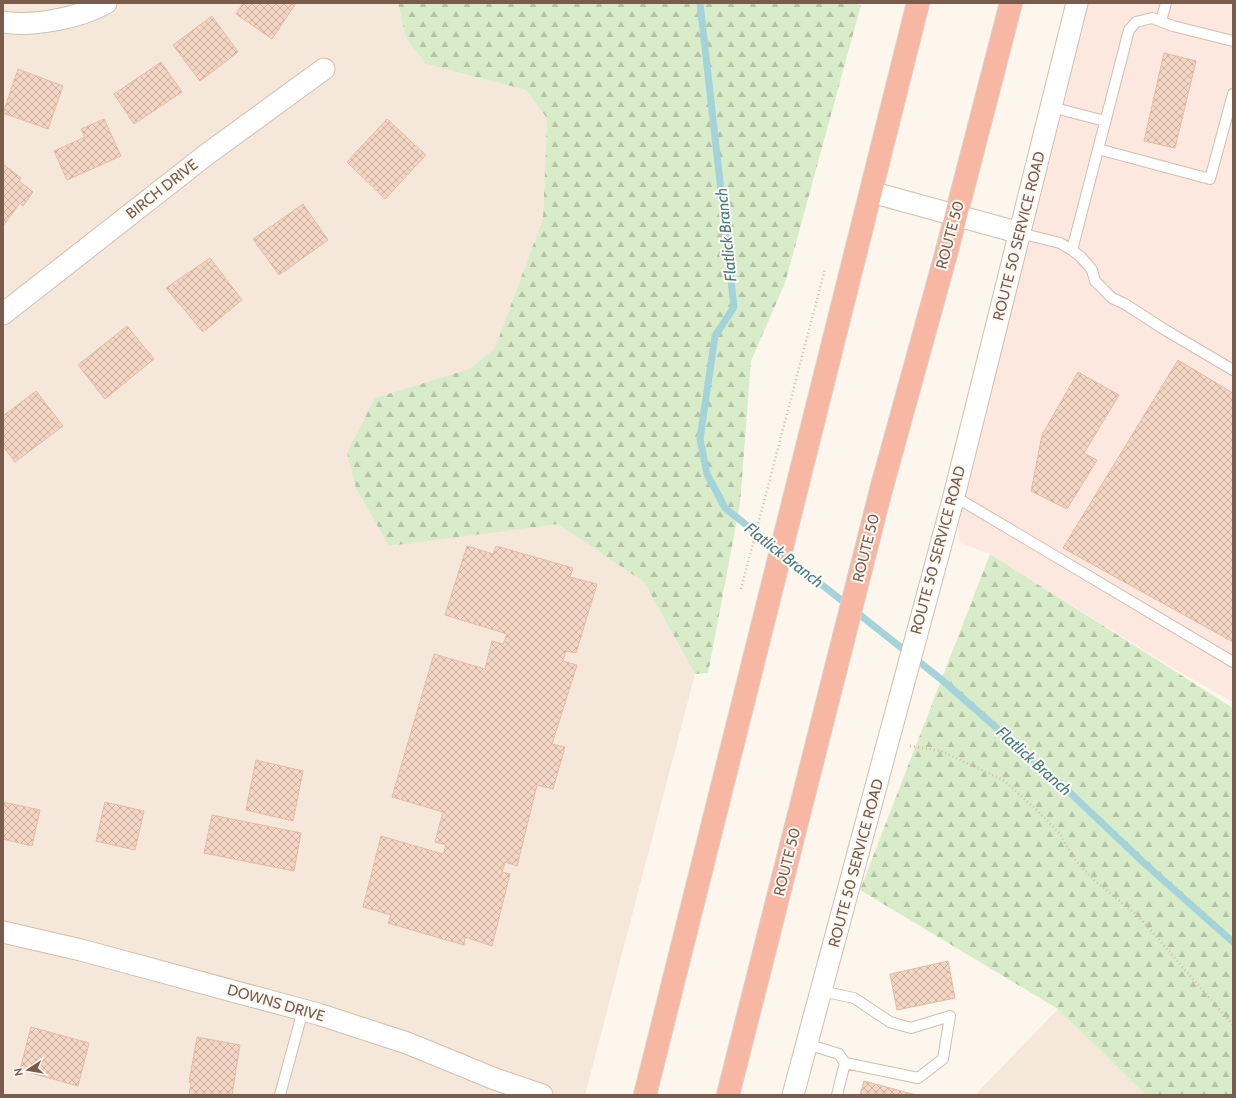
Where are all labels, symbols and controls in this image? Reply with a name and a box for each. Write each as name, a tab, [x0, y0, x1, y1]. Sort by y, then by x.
street label: ROUTE 50 SERVICE ROAD	[989, 150, 1049, 322]
street label: BIRCH DRIVE	[122, 155, 202, 223]
water label: Flatlick Branch	[712, 187, 740, 283]
street label: ROUTE 50	[932, 199, 968, 271]
street label: ROUTE 50 SERVICE ROAD	[907, 464, 969, 636]
street label: ROUTE 50	[849, 512, 883, 584]
water label: Flatlick Branch	[741, 518, 827, 592]
water label: Flatlick Branch	[993, 722, 1075, 800]
street label: ROUTE 50 SERVICE ROAD	[825, 777, 887, 949]
street label: ROUTE 50	[770, 826, 804, 898]
street label: DOWNS DRIVE	[225, 981, 327, 1025]
north arrow	[8, 1050, 48, 1090]
text: N	[11, 1067, 26, 1077]

